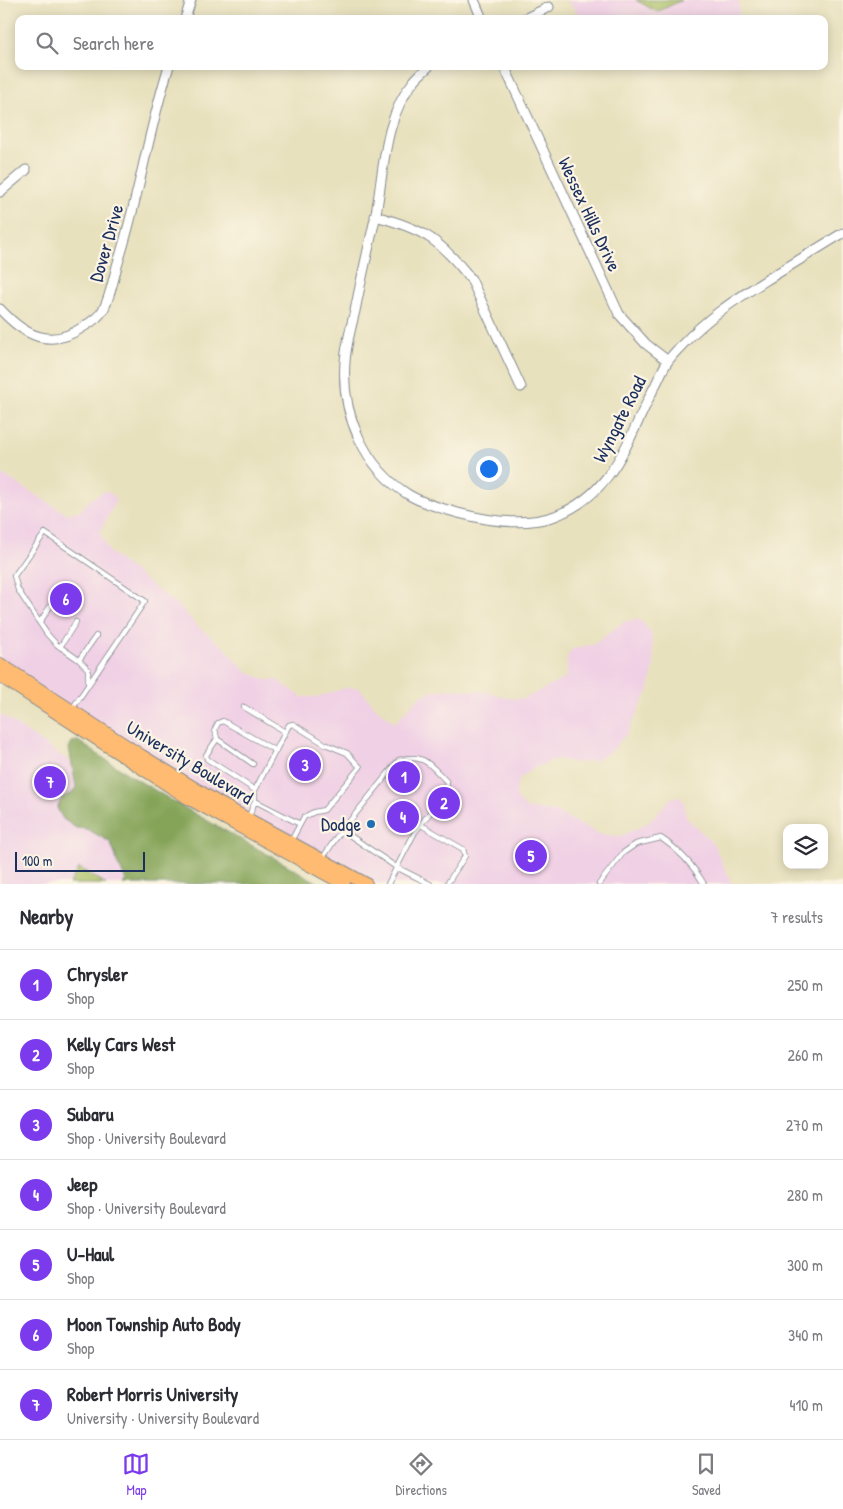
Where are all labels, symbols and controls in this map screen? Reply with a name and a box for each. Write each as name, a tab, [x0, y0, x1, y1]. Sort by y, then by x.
search box	[15, 15, 828, 70]
icon: search	[33, 29, 61, 57]
text: Search here	[73, 30, 154, 56]
street label: Wessex Hills Drive	[552, 153, 628, 276]
street label: Dover Drive	[83, 201, 130, 285]
street label: Wyngate Road	[586, 371, 652, 467]
your location	[476, 456, 502, 482]
pin: 6	[50, 580, 82, 618]
street label: University Boulevard	[122, 714, 259, 810]
pin: 3	[289, 746, 321, 784]
pin: 1	[388, 758, 420, 796]
pin: 7	[34, 763, 66, 801]
pin: 2	[428, 784, 460, 822]
pin: 4	[387, 798, 419, 836]
place label: Dodge	[321, 811, 361, 837]
marker: Dodge	[365, 818, 377, 830]
map controls	[783, 824, 828, 869]
button: layers	[783, 824, 828, 869]
pin: 5	[515, 837, 547, 875]
scale bar	[15, 849, 145, 872]
text: 100 m	[22, 851, 52, 870]
text: Nearby	[20, 902, 73, 931]
text: 7 results	[770, 906, 823, 928]
text: Chrysler	[67, 961, 128, 987]
text: 1	[33, 974, 39, 996]
text: 250 m	[787, 974, 823, 996]
text: Shop	[67, 987, 94, 1009]
text: Kelly Cars West	[67, 1031, 175, 1057]
text: 2	[32, 1044, 40, 1066]
text: 260 m	[787, 1044, 823, 1066]
text: Shop	[67, 1057, 94, 1079]
text: Subaru	[67, 1101, 114, 1127]
text: 3	[32, 1114, 40, 1136]
text: 270 m	[786, 1114, 823, 1136]
text: Shop · University Boulevard	[67, 1127, 226, 1149]
text: Jeep	[67, 1171, 97, 1197]
text: 4	[33, 1184, 39, 1206]
text: 280 m	[787, 1184, 823, 1206]
text: Shop · University Boulevard	[67, 1197, 226, 1219]
text: U-Haul	[67, 1241, 114, 1267]
text: 5	[33, 1254, 39, 1276]
text: 300 m	[787, 1254, 823, 1276]
text: Shop	[67, 1267, 94, 1289]
text: Moon Township Auto Body	[67, 1311, 241, 1337]
text: 6	[33, 1324, 39, 1346]
text: 340 m	[788, 1324, 823, 1346]
text: Shop	[67, 1337, 94, 1359]
text: Robert Morris University	[67, 1381, 238, 1407]
text: 7	[32, 1394, 40, 1416]
text: 410 m	[789, 1394, 823, 1416]
text: University · University Boulevard	[67, 1407, 259, 1429]
tab: Map	[122, 1450, 150, 1499]
tab: Directions	[395, 1450, 447, 1499]
tab: Saved	[692, 1450, 721, 1499]

